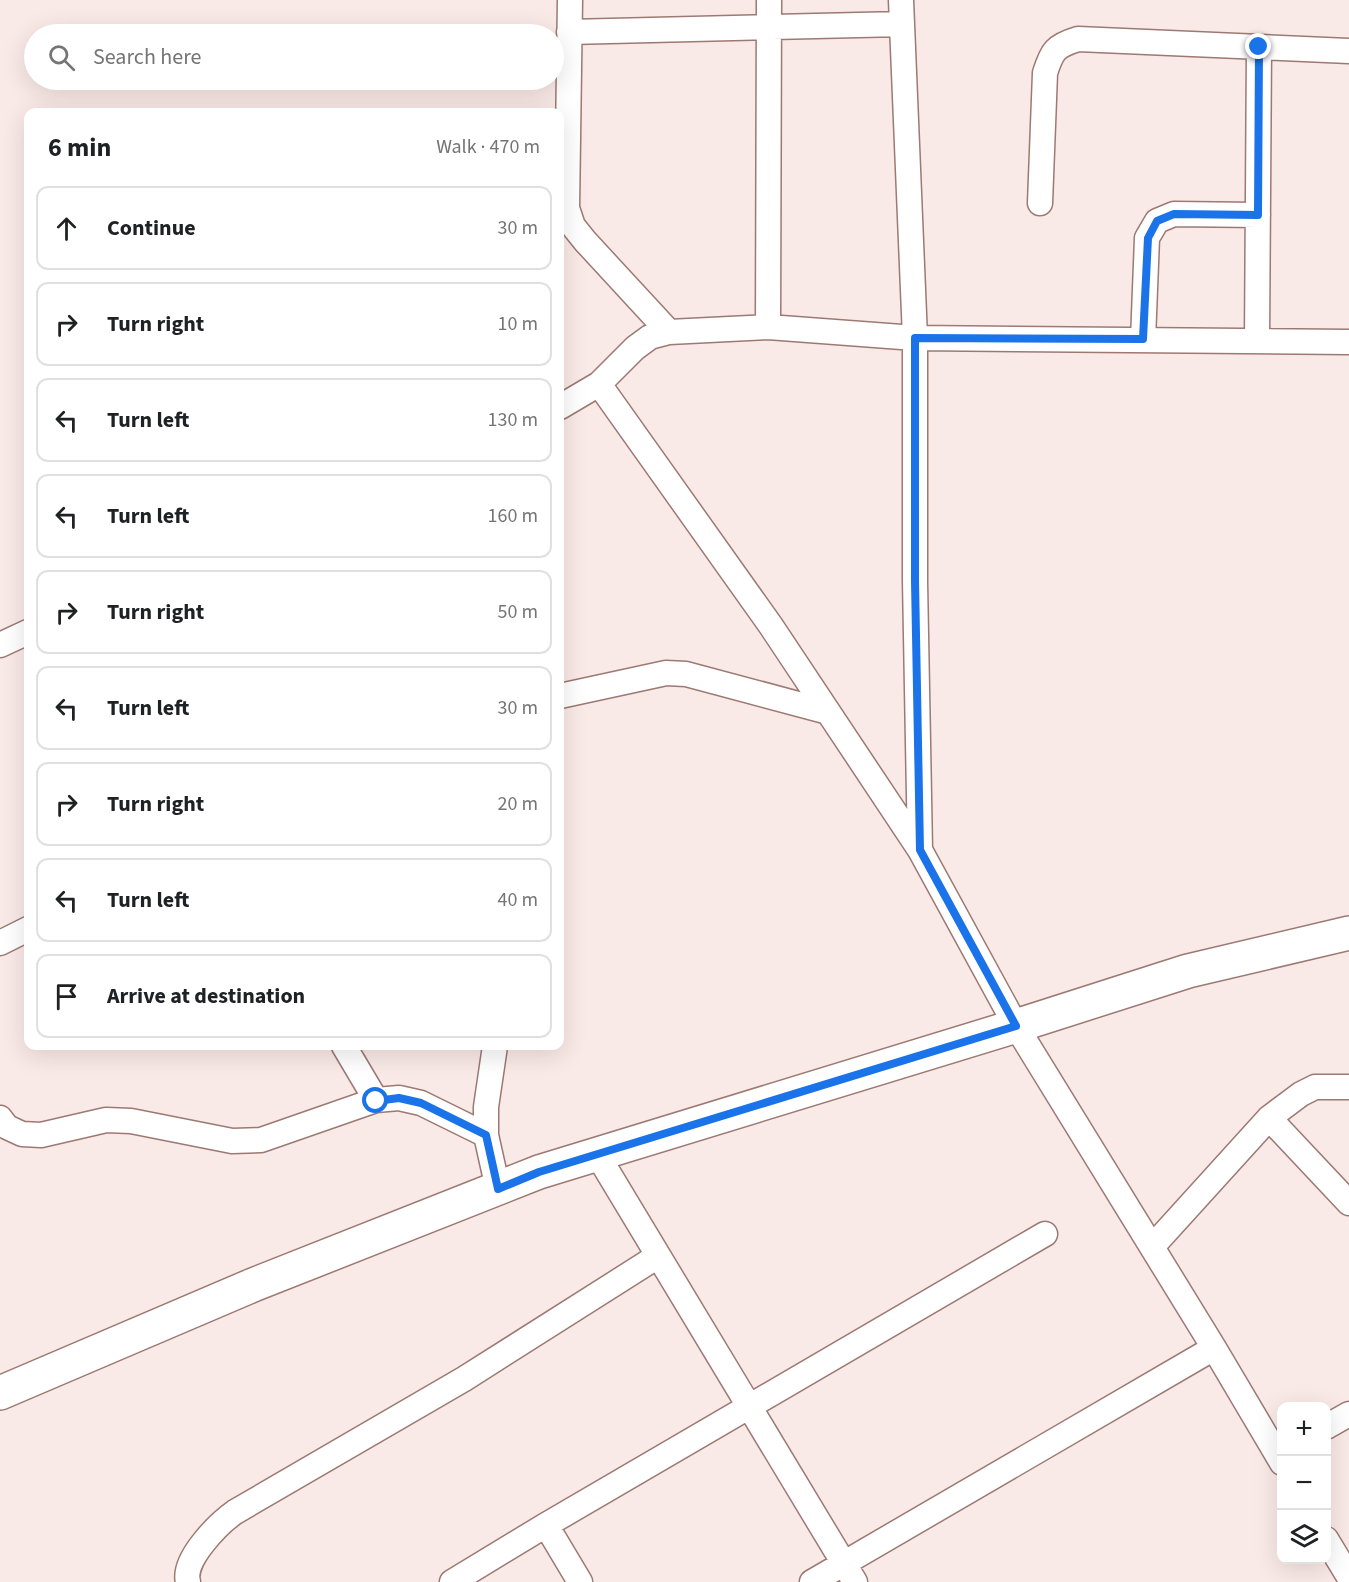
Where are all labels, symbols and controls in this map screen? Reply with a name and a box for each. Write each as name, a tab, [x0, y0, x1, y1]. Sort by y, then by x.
search box	[24, 24, 564, 90]
route end	[1245, 33, 1271, 59]
icon: search	[45, 41, 78, 74]
text: Search here	[93, 41, 201, 73]
text: 6 min	[48, 129, 111, 166]
text: Walk · 470 m	[436, 133, 540, 161]
icon: ahead	[50, 212, 83, 245]
text: Continue	[107, 212, 196, 244]
text: 30 m	[498, 214, 538, 242]
icon: right	[50, 308, 83, 341]
text: Turn right	[107, 308, 204, 340]
text: 10 m	[498, 310, 538, 338]
icon: left	[50, 404, 83, 437]
text: Turn left	[107, 404, 189, 436]
text: 130 m	[488, 406, 538, 434]
icon: left	[50, 500, 83, 533]
text: Turn left	[107, 500, 189, 532]
text: 160 m	[488, 502, 538, 530]
icon: right	[50, 596, 83, 629]
text: Turn right	[107, 596, 204, 628]
text: 50 m	[498, 598, 538, 626]
icon: left	[50, 692, 83, 725]
text: Turn left	[107, 692, 189, 724]
text: 30 m	[498, 694, 538, 722]
icon: right	[50, 788, 83, 821]
text: Turn right	[107, 788, 204, 820]
text: 20 m	[498, 790, 538, 818]
icon: left	[50, 884, 83, 917]
text: Turn left	[107, 884, 189, 916]
text: 40 m	[498, 886, 538, 914]
icon: arrive	[50, 980, 83, 1013]
text: Arrive at destination	[107, 980, 305, 1012]
route start	[362, 1087, 388, 1113]
map controls	[1277, 1402, 1331, 1564]
button: +	[1277, 1402, 1331, 1456]
button: −	[1277, 1456, 1331, 1510]
button: layers	[1277, 1510, 1331, 1564]

